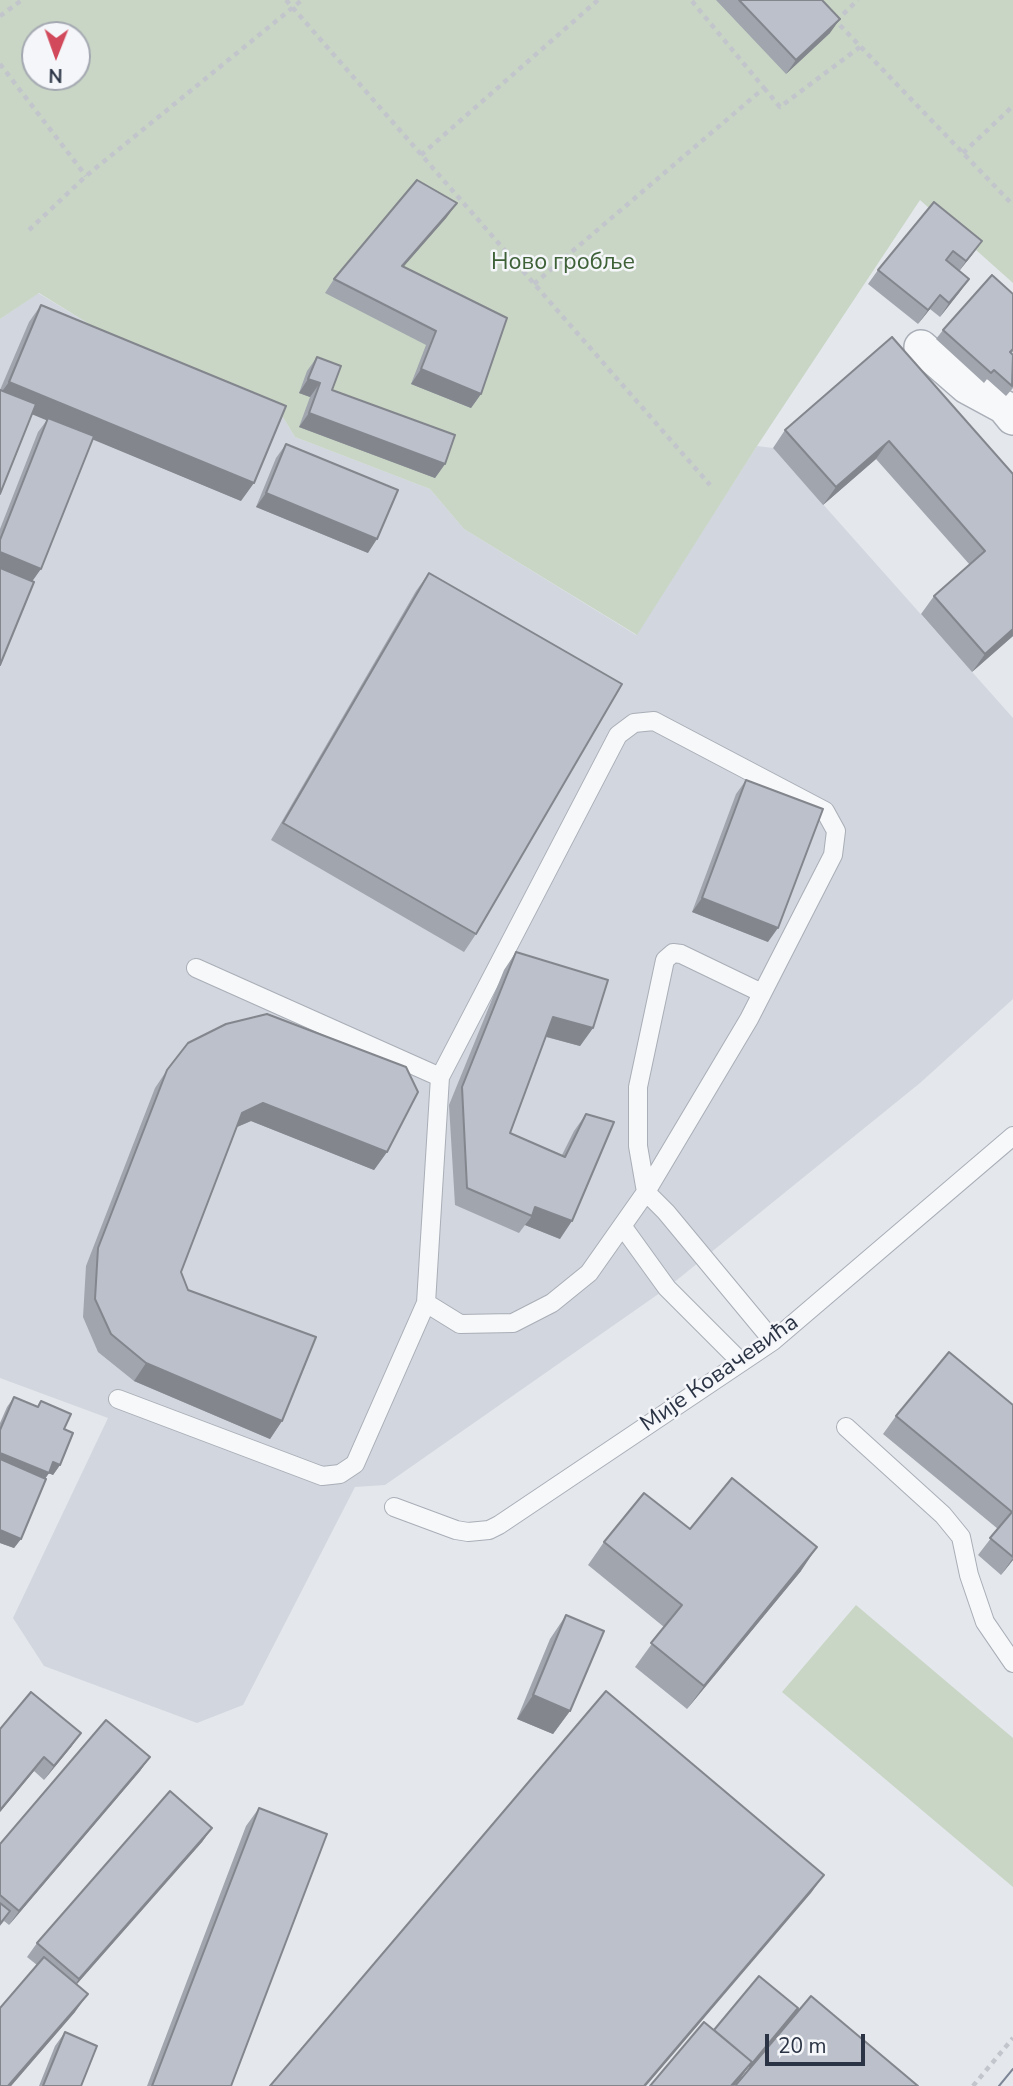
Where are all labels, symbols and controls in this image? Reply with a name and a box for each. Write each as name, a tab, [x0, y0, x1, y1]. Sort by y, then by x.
north arrow	[21, 21, 91, 91]
text: N	[48, 62, 63, 88]
park label: Ново гробље	[491, 249, 635, 277]
street label: Мије Ковачевића	[636, 1309, 804, 1439]
scale bar	[768, 2020, 868, 2064]
text: 20 m	[778, 2032, 827, 2060]

